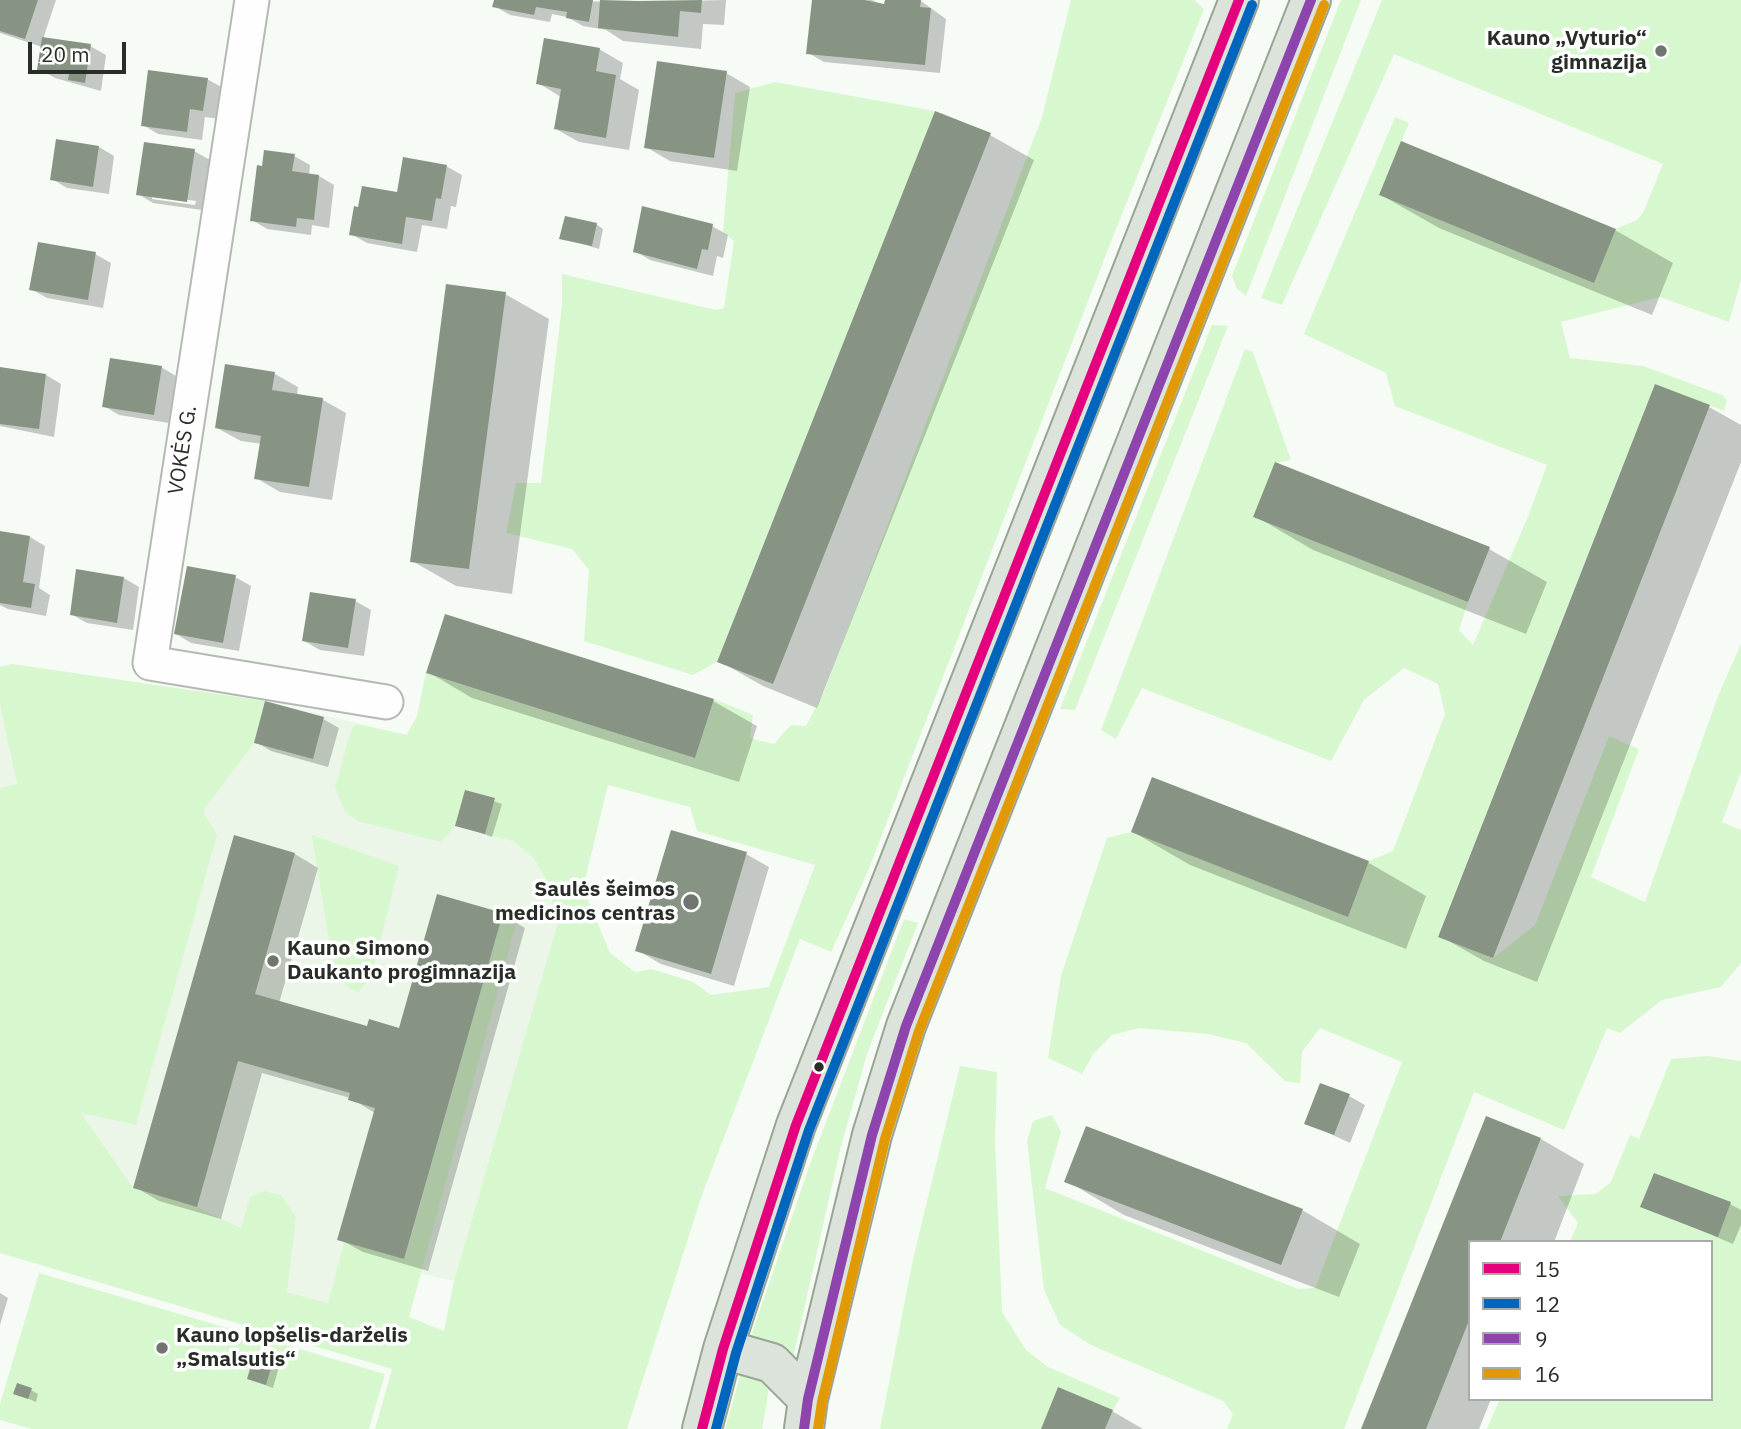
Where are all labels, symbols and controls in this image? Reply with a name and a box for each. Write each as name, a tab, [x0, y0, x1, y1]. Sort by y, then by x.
place label: Kauno „Vyturio“ gimnazija	[1487, 26, 1647, 76]
scale bar	[32, 28, 130, 72]
text: 20 m	[41, 40, 90, 68]
marker: Kauno „Vyturio“ gimnazija	[1653, 43, 1669, 59]
street label: VOKĖS G.	[163, 403, 203, 497]
place label: Saulės šeimos medicinos centras	[495, 877, 675, 927]
marker: Saulės šeimos medicinos centras	[681, 892, 701, 912]
place label: Kauno Simono Daukanto progimnazija	[287, 936, 516, 986]
marker: Kauno Simono Daukanto progimnazija	[265, 953, 281, 969]
unlabelled marker	[812, 1060, 826, 1074]
legend	[1468, 1240, 1713, 1401]
text: 15	[1535, 1255, 1560, 1283]
text: 12	[1535, 1290, 1560, 1318]
place label: Kauno lopšelis-darželis „Smalsutis“	[176, 1323, 408, 1373]
text: 9	[1535, 1325, 1548, 1353]
marker: Kauno lopšelis-darželis „Smalsutis“	[154, 1340, 170, 1356]
text: 16	[1535, 1360, 1560, 1388]

